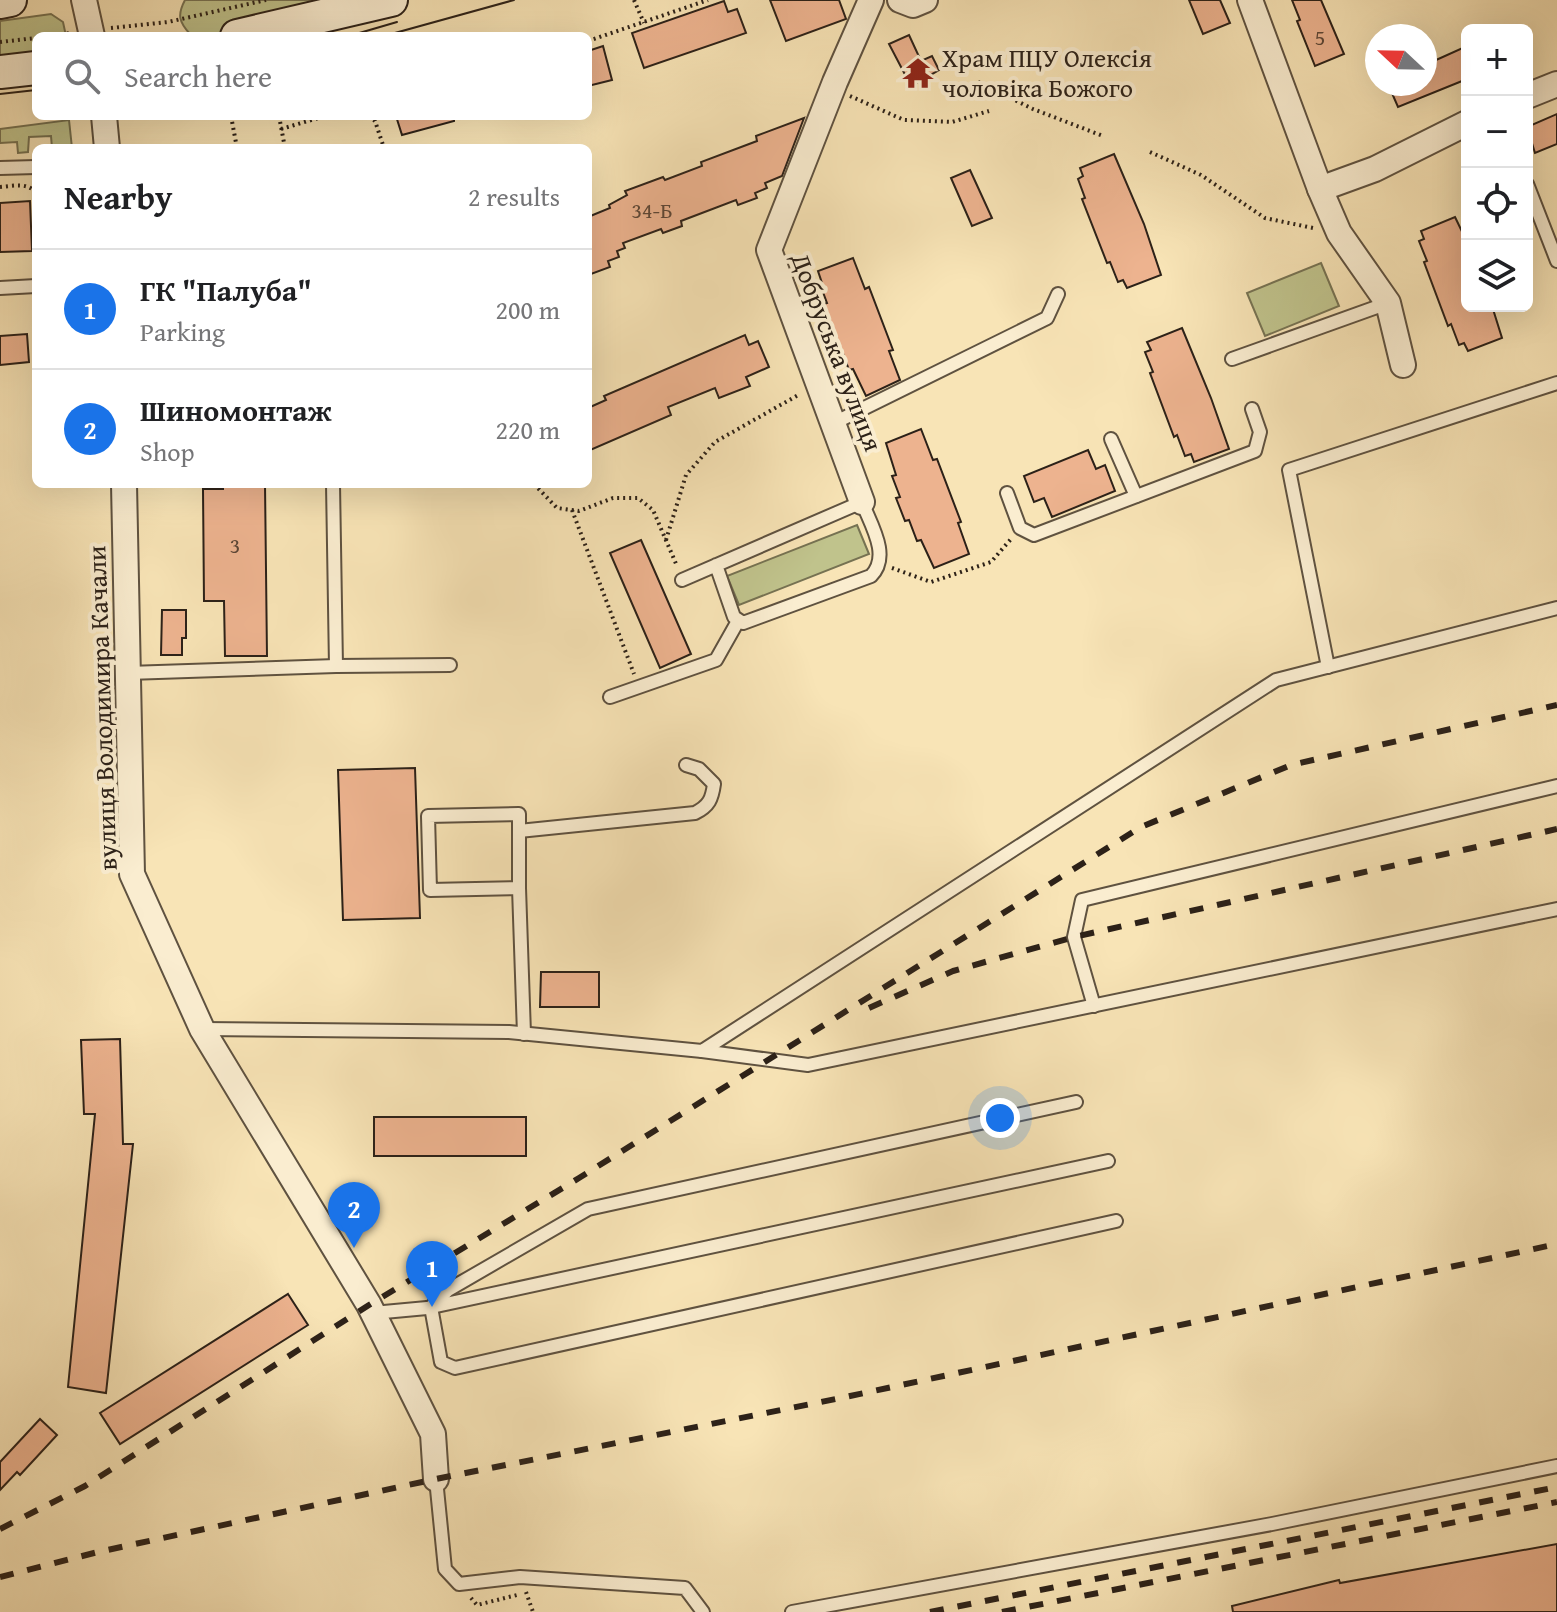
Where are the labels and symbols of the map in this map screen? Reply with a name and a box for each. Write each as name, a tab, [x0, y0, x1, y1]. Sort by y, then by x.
house number: 5	[1315, 21, 1325, 53]
north arrow	[1365, 24, 1437, 96]
place label: Храм ПЦУ Олексія чоловіка Божого	[942, 38, 1152, 107]
temple icon: Храм ПЦУ Олексія чоловіка Божого	[901, 56, 935, 90]
house number: 34-Б	[631, 194, 673, 226]
street label: Добруська вулиця	[781, 246, 893, 457]
house number: 3	[230, 529, 240, 561]
street label: вулиця Володимира Качали	[76, 545, 127, 871]
your location	[980, 1098, 1020, 1138]
pin: 2	[328, 1182, 380, 1248]
pin: 1	[406, 1241, 458, 1307]

